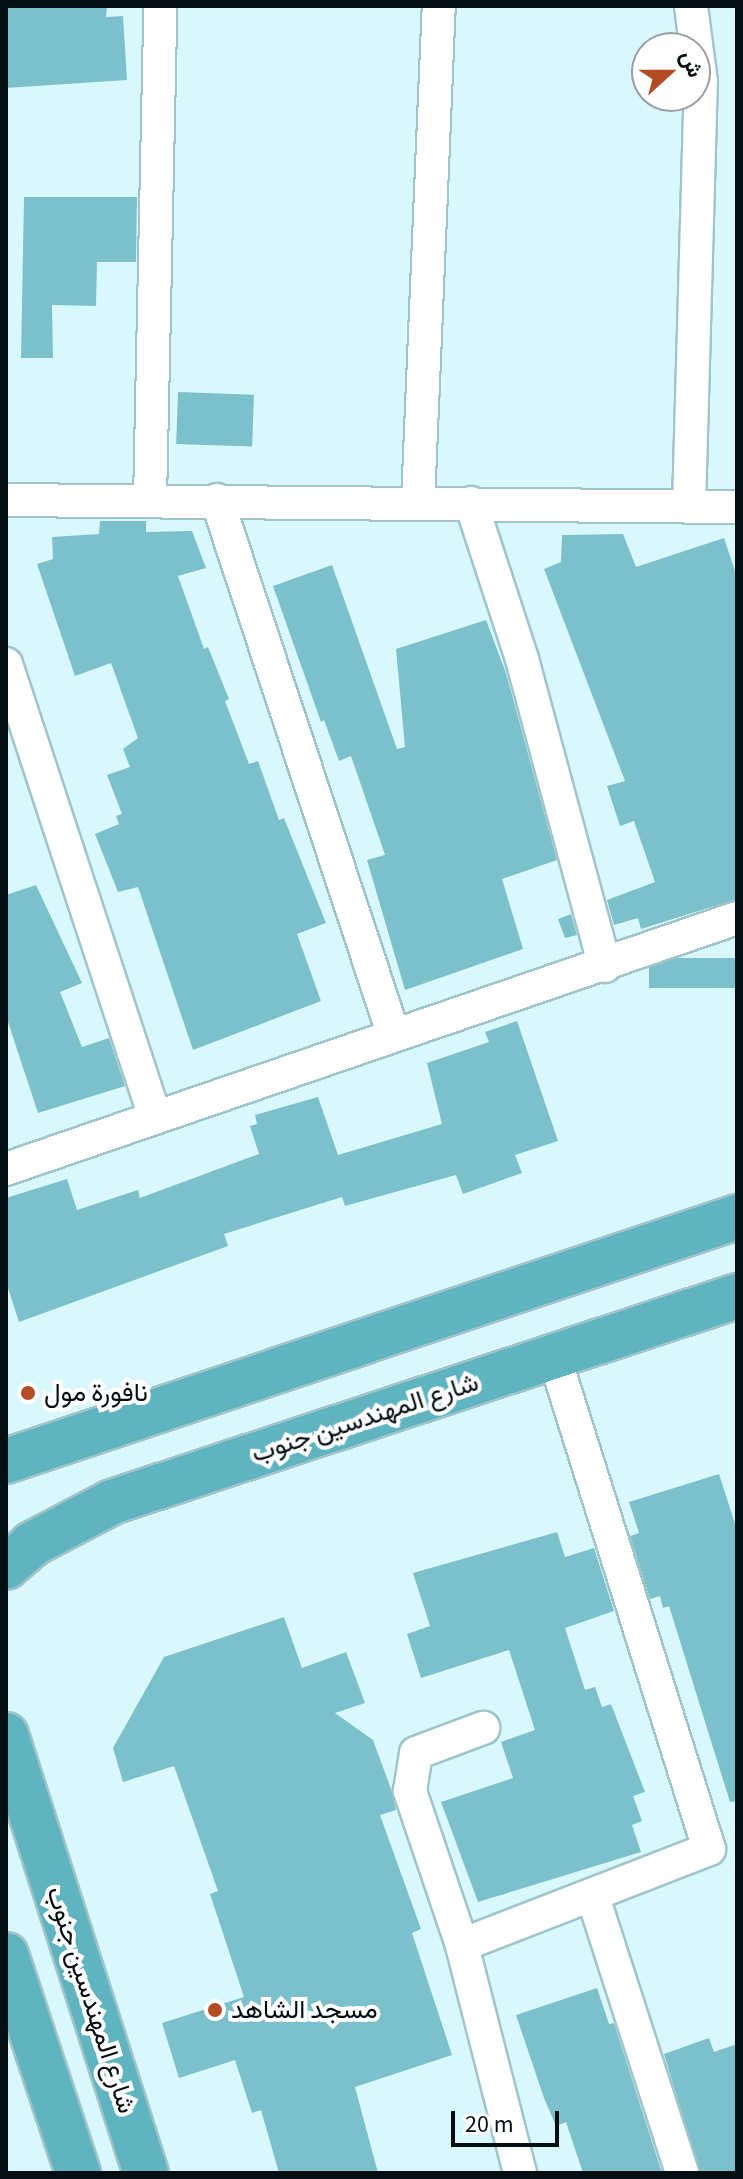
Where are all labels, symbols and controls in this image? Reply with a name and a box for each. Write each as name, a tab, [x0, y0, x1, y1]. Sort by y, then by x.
north arrow	[631, 32, 711, 112]
text: ش	[672, 46, 711, 82]
street label: شارع المهندسين جنوب	[248, 1367, 482, 1469]
place label: نافورة مول	[44, 1377, 148, 1409]
marker: نافورة مول	[19, 1384, 37, 1402]
street label: شارع المهندسين جنوب	[40, 1883, 142, 2117]
place label: مسجد الشاهد	[231, 1994, 378, 2026]
marker: مسجد الشاهد	[206, 2001, 224, 2019]
scale bar	[455, 2095, 563, 2145]
text: 20 m	[465, 2107, 514, 2142]

